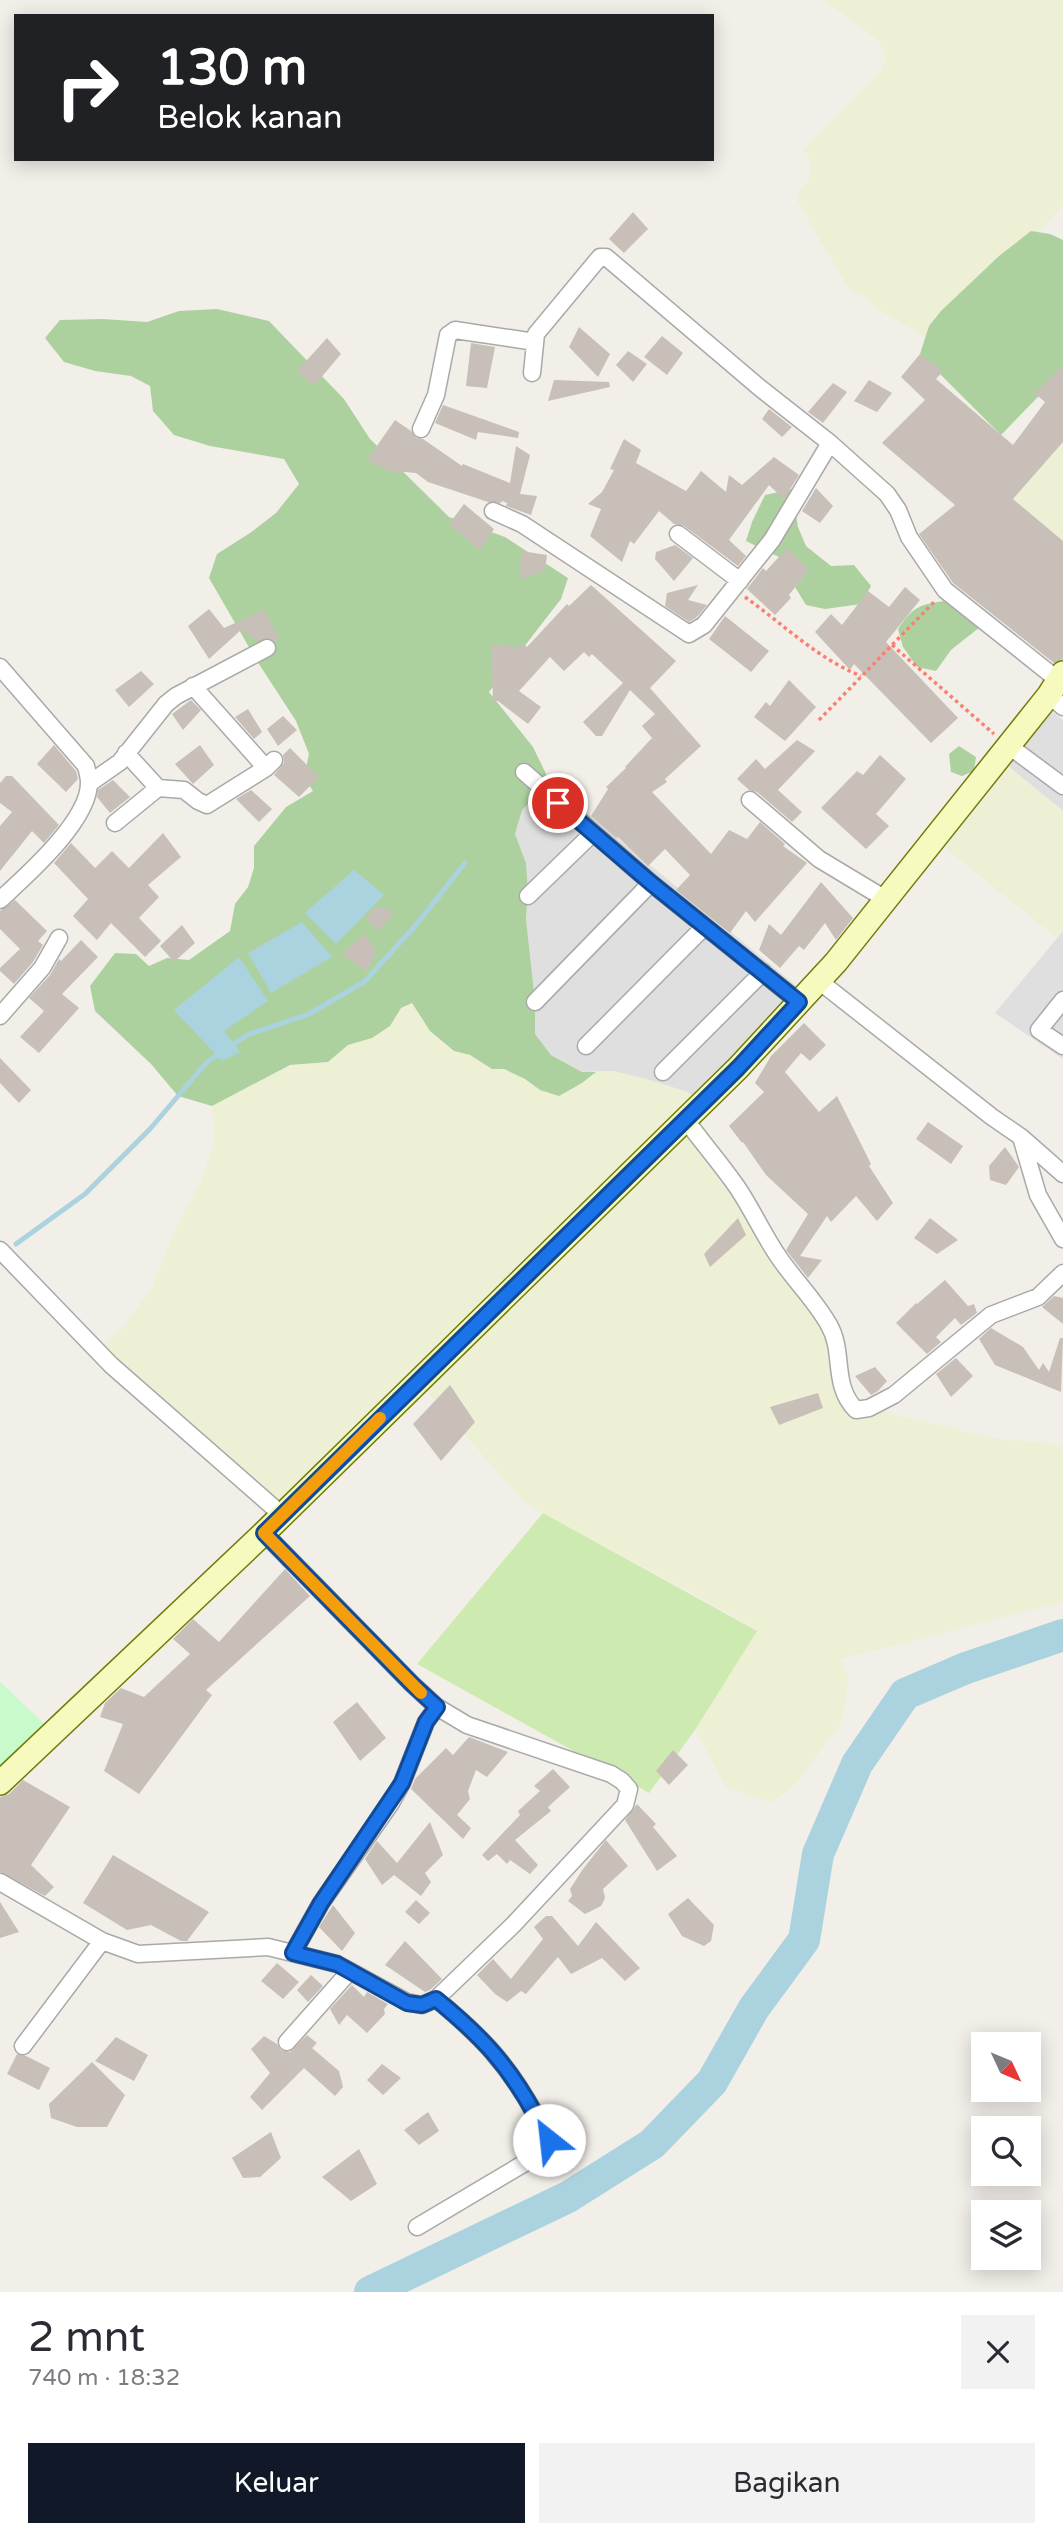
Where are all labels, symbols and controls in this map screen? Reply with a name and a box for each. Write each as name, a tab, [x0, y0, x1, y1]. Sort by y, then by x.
text: 130 m	[157, 39, 307, 98]
icon: right	[42, 42, 133, 133]
text: Belok kanan	[157, 99, 342, 137]
pin	[528, 773, 588, 833]
icon: arrive	[539, 784, 577, 822]
north arrow	[971, 2032, 1041, 2102]
map controls	[971, 2032, 1041, 2270]
position arrow	[512, 2103, 586, 2177]
button: search	[971, 2116, 1041, 2186]
button: layers	[971, 2200, 1041, 2270]
text: 2 mnt	[28, 2312, 145, 2363]
button: close	[961, 2315, 1035, 2389]
text: 740 m · 18:32	[28, 2364, 180, 2392]
button: Keluar	[28, 2443, 525, 2523]
button: Bagikan	[539, 2443, 1035, 2523]

